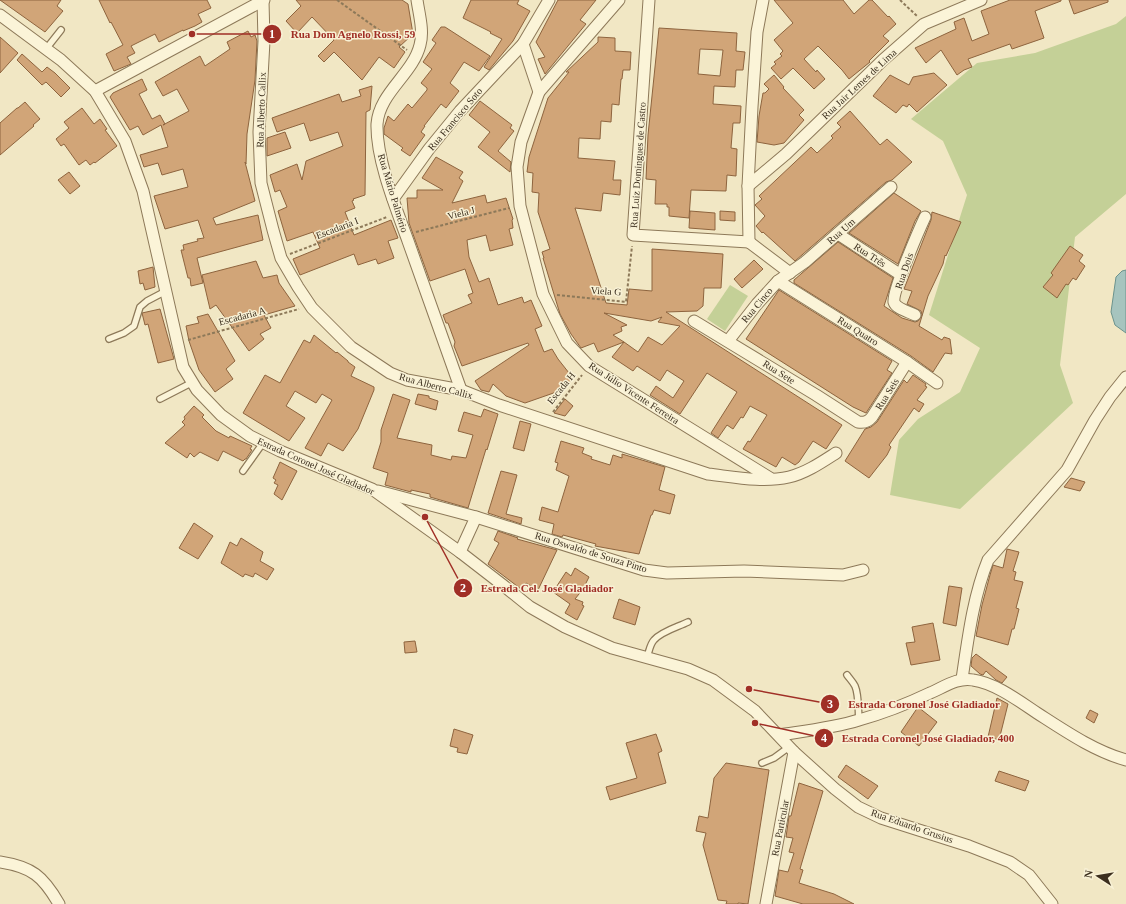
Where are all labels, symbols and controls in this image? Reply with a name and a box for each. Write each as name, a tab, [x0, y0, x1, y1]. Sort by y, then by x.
callout: Rua Dom Agnelo Rossi, 59	[262, 23, 423, 46]
text: 1	[269, 27, 275, 41]
text: Rua Dom Agnelo Rossi, 59	[291, 28, 416, 40]
street label: Rua Jair Lemes de Lima	[820, 46, 899, 121]
street label: Rua Alberto Callix	[254, 72, 268, 148]
street label: Rua Francisco Soto	[426, 85, 484, 153]
street label: Rua Luiz Domingues de Castro	[628, 102, 648, 228]
street label: Rua Mário Palmério	[376, 152, 410, 234]
street label: Viela J	[446, 204, 476, 222]
street label: Escadaria I	[314, 215, 360, 241]
street label: Rua Um	[825, 216, 857, 246]
street label: Rua Três	[852, 241, 888, 269]
street label: Rua Dois	[893, 251, 915, 291]
street label: Viela G	[590, 284, 622, 298]
street label: Rua Cinco	[739, 285, 775, 325]
street label: Escadaria A	[217, 304, 267, 328]
street label: Rua Quatro	[835, 314, 881, 348]
street label: Rua Sete	[761, 358, 798, 386]
street label: Rua Júlio Vicente Ferreira	[587, 360, 682, 427]
street label: Escada H	[545, 370, 577, 406]
street label: Rua Alberto Callix	[398, 371, 474, 401]
street label: Rua Seis	[873, 376, 901, 412]
street label: Estrada Coronel José Gladiador	[256, 435, 377, 497]
street label: Rua Oswaldo de Souza Pinto	[534, 530, 648, 574]
callout: Estrada Cel. José Gladiador	[453, 577, 621, 600]
text: 2	[460, 581, 466, 595]
text: Estrada Cel. José Gladiador	[481, 582, 613, 594]
callout: Estrada Coronel José Gladiador	[820, 692, 1007, 715]
text: 3	[827, 697, 833, 711]
text: Estrada Coronel José Gladiador	[848, 698, 1000, 710]
callout: Estrada Coronel José Gladiador, 400	[814, 727, 1022, 750]
text: 4	[821, 731, 827, 745]
text: Estrada Coronel José Gladiador, 400	[842, 732, 1015, 744]
street label: Rua Particular	[769, 798, 791, 857]
street label: Rua Eduardo Grusius	[870, 807, 955, 845]
north arrow	[1078, 856, 1118, 896]
text: N	[1082, 869, 1095, 879]

